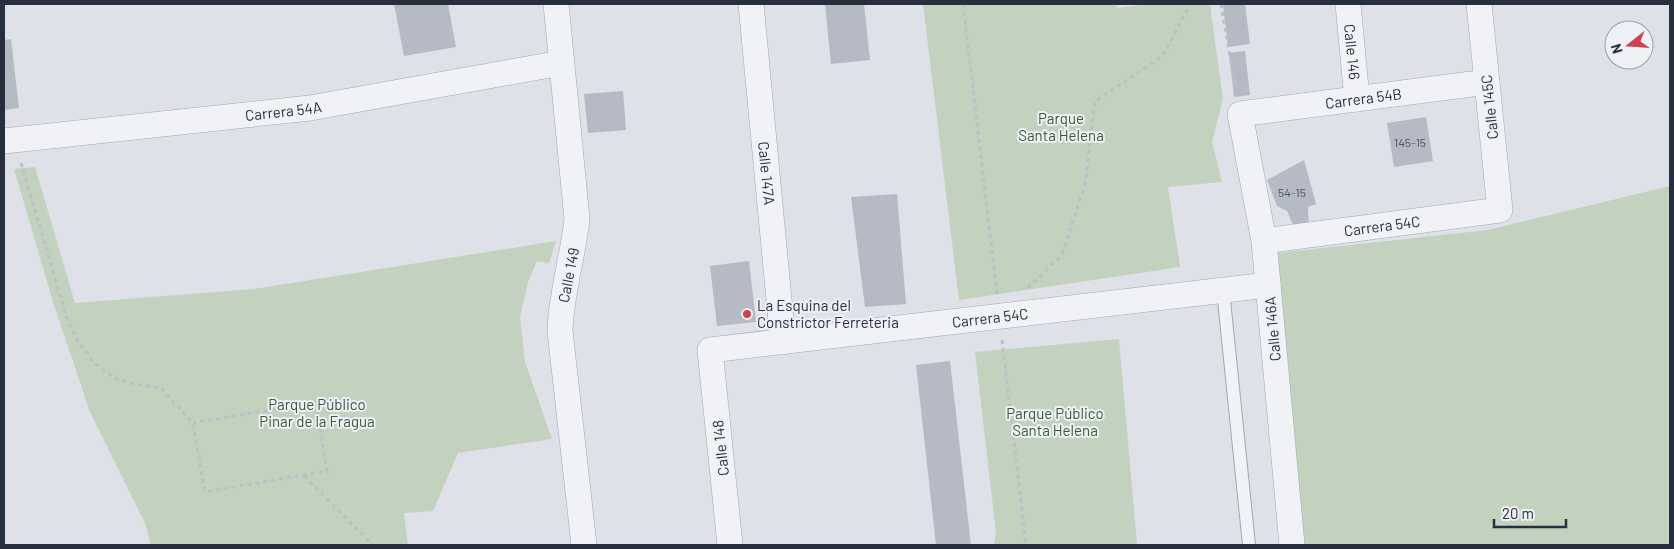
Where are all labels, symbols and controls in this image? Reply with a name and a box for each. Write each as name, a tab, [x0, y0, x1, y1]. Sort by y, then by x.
north arrow	[1604, 20, 1654, 70]
street label: Calle 146	[1341, 23, 1364, 80]
text: N	[1607, 42, 1626, 56]
street label: Calle 145C	[1477, 74, 1501, 140]
street label: Carrera 54B	[1324, 84, 1403, 112]
street label: Carrera 54A	[244, 97, 323, 124]
park label: Parque Santa Helena	[1018, 109, 1104, 144]
house number: 145-15	[1394, 135, 1426, 149]
street label: Calle 147A	[755, 141, 779, 206]
house number: 54-15	[1278, 185, 1306, 199]
street label: Carrera 54C	[1343, 212, 1421, 239]
street label: Calle 149	[554, 246, 582, 304]
place label: La Esquina del Constrictor Ferreteria	[757, 296, 899, 331]
street label: Calle 146A	[1260, 296, 1284, 362]
street label: Carrera 54C	[951, 304, 1029, 331]
marker: La Esquina del Constrictor Ferreteria	[741, 308, 753, 320]
park label: Parque Público Pinar de la Fragua	[259, 395, 375, 430]
park label: Parque Público Santa Helena	[1006, 404, 1104, 439]
street label: Calle 148	[708, 419, 732, 477]
scale bar	[1494, 496, 1566, 528]
text: 20 m	[1502, 504, 1534, 522]

